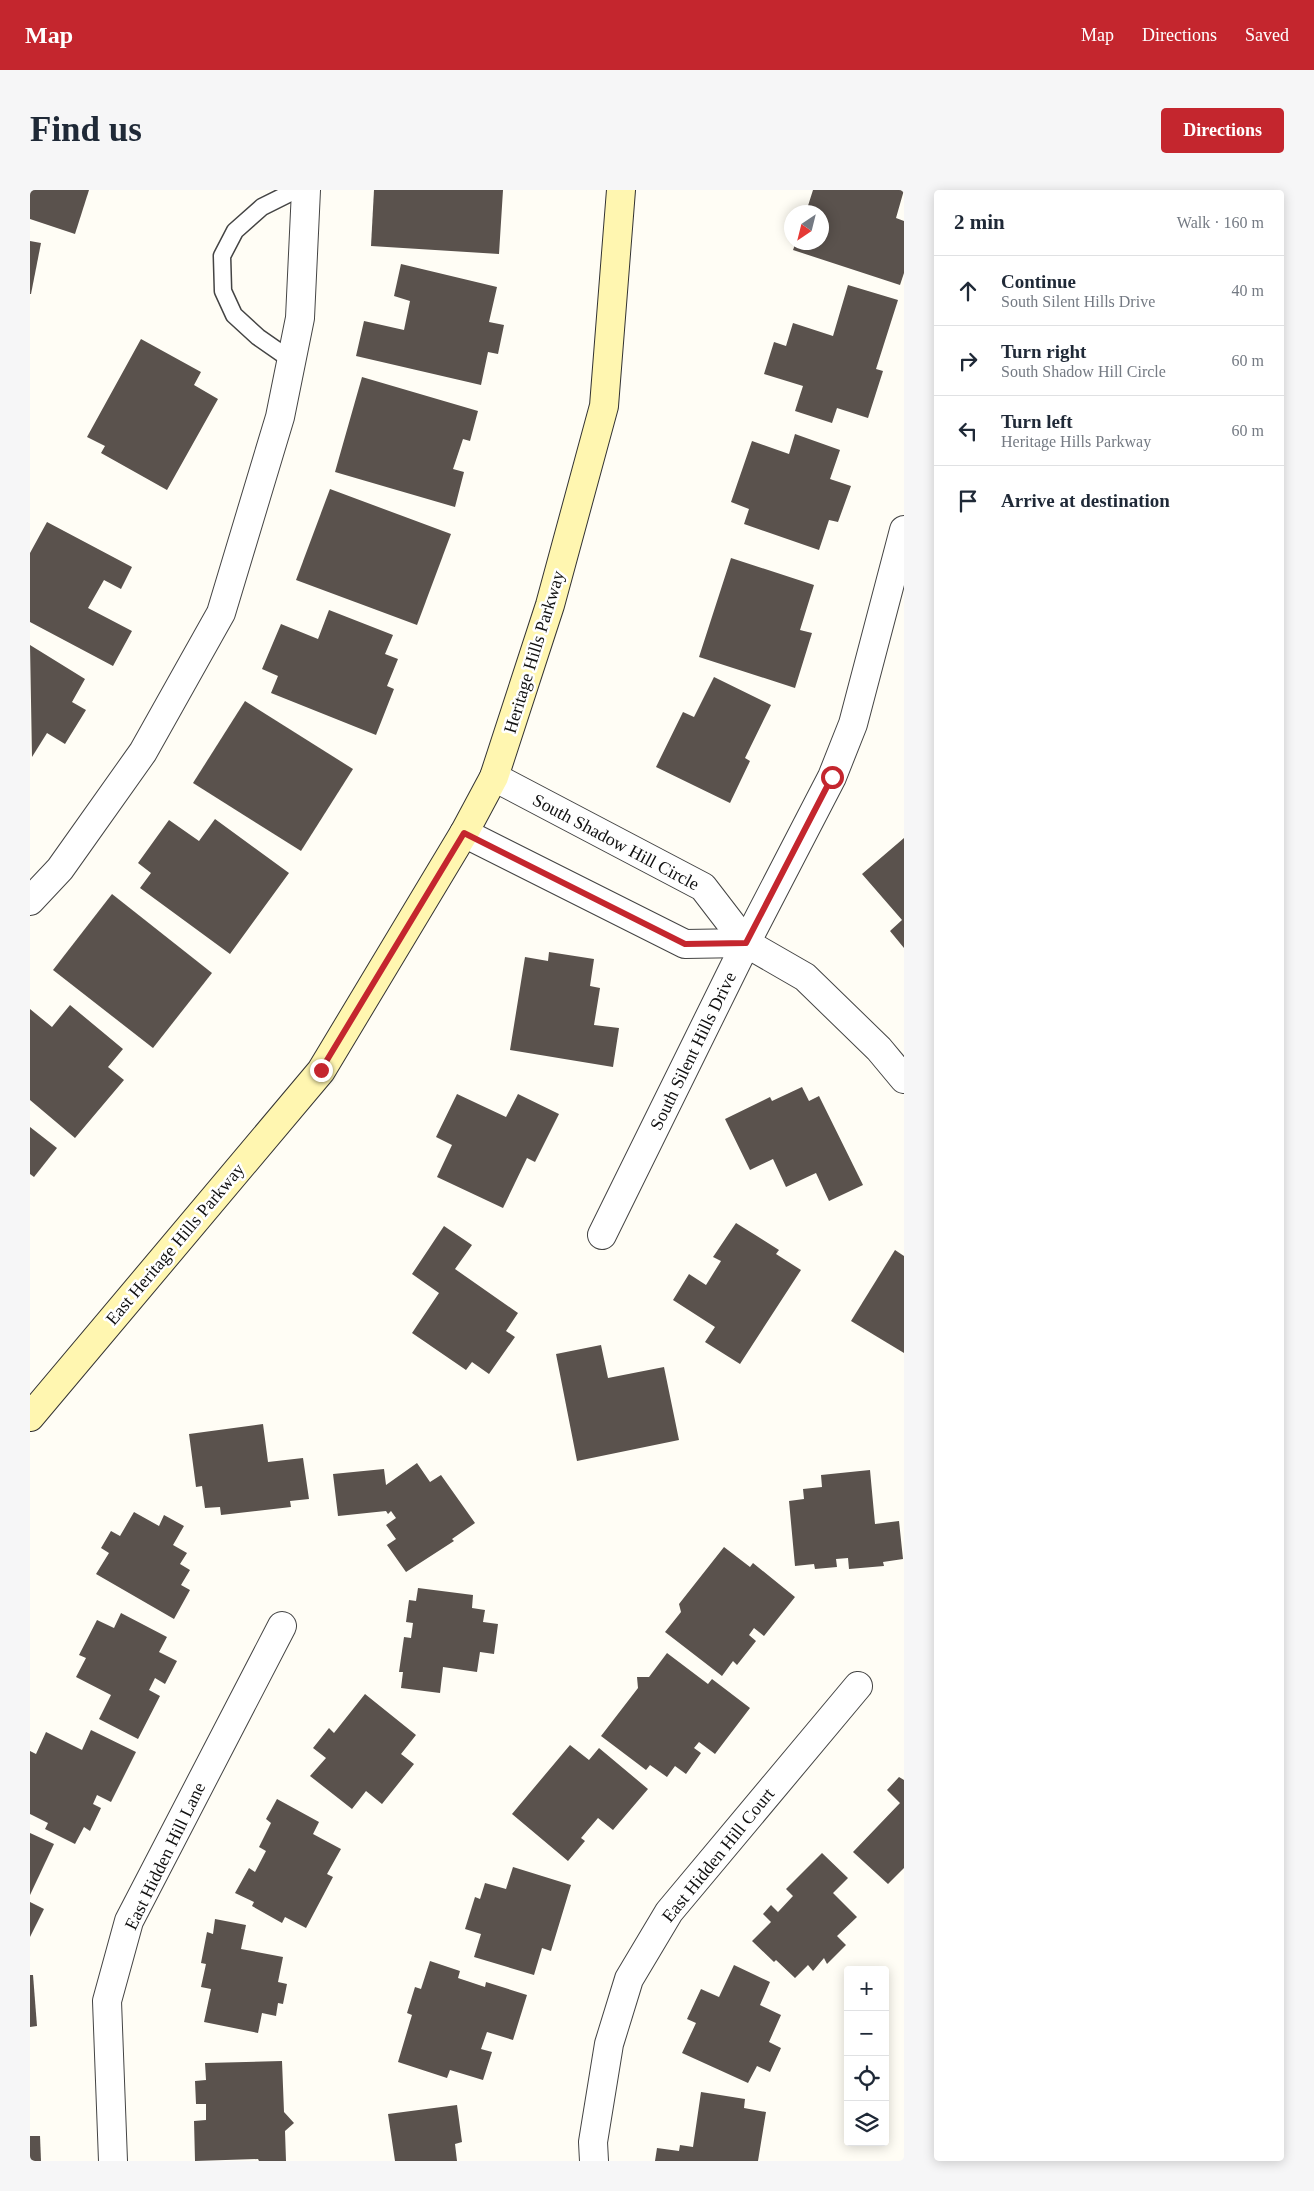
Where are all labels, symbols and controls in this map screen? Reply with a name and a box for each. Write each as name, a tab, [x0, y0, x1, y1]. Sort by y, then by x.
text: Map	[25, 22, 73, 48]
text: Map	[1081, 25, 1114, 45]
text: Directions	[1142, 25, 1217, 45]
text: Saved	[1245, 25, 1289, 45]
button: Directions	[1161, 108, 1284, 153]
text: Find us	[30, 110, 142, 149]
north arrow	[784, 205, 829, 250]
text: 2 min	[954, 210, 1005, 234]
text: Walk · 160 m	[1177, 214, 1264, 231]
text: Continue	[1001, 271, 1076, 292]
icon: ahead	[954, 277, 982, 305]
text: 40 m	[1232, 282, 1264, 299]
text: South Silent Hills Drive	[1001, 293, 1155, 310]
text: Turn right	[1001, 341, 1086, 362]
icon: right	[954, 347, 982, 375]
text: 60 m	[1232, 352, 1264, 369]
text: South Shadow Hill Circle	[1001, 363, 1166, 380]
text: Turn left	[1001, 411, 1073, 432]
icon: left	[954, 417, 982, 445]
text: 60 m	[1232, 422, 1264, 439]
text: Heritage Hills Parkway	[1001, 433, 1151, 450]
icon: arrive	[954, 487, 982, 515]
text: Arrive at destination	[1001, 490, 1170, 511]
street label: Heritage Hills Parkway	[500, 568, 568, 736]
route start	[821, 766, 844, 789]
street label: South Shadow Hill Circle	[529, 790, 703, 894]
street label: South Silent Hills Drive	[646, 969, 740, 1133]
route end	[310, 1059, 333, 1082]
street label: East Heritage Hills Parkway	[102, 1159, 248, 1329]
street label: East Hidden Hill Lane	[121, 1779, 209, 1933]
street label: East Hidden Hill Court	[658, 1784, 778, 1926]
map controls	[844, 1966, 889, 2146]
button: +	[844, 1966, 889, 2011]
button: −	[844, 2011, 889, 2056]
button: locate	[844, 2056, 889, 2101]
button: layers	[844, 2101, 889, 2146]

